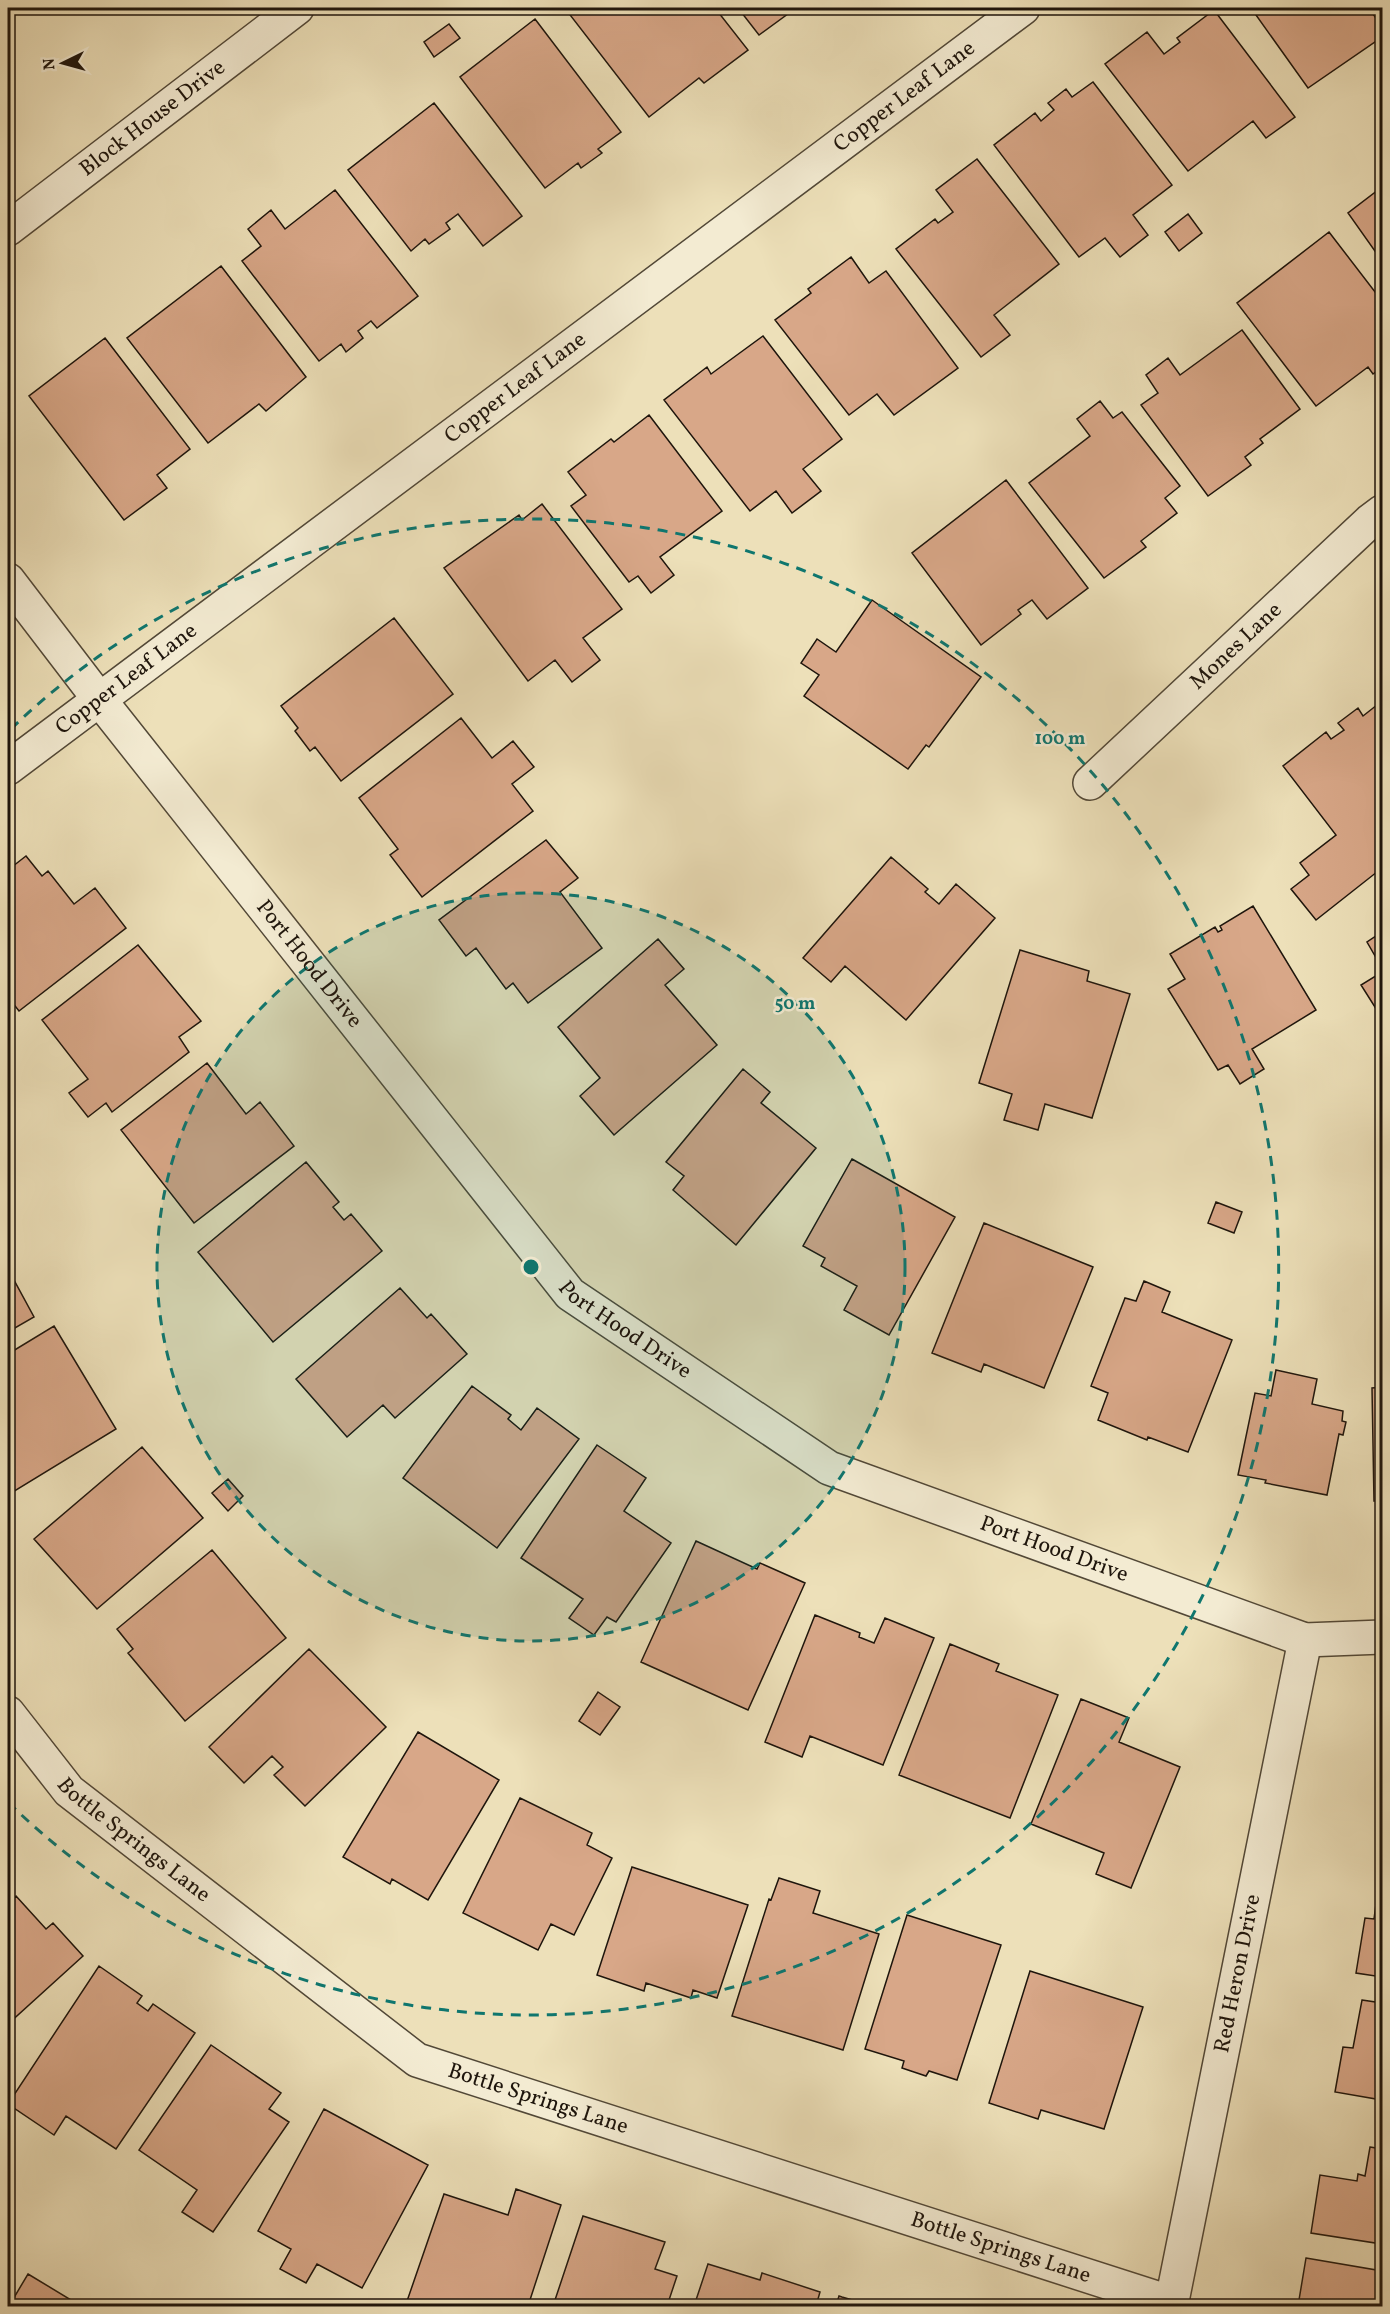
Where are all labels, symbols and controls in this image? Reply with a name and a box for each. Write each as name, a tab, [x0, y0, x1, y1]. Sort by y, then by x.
north arrow	[33, 33, 93, 93]
street label: Copper Leaf Lane	[827, 33, 982, 160]
street label: Block House Drive	[73, 53, 232, 184]
text: N	[39, 57, 62, 71]
street label: Copper Leaf Lane	[438, 325, 593, 451]
street label: Mones Lane	[1183, 595, 1289, 697]
street label: Copper Leaf Lane	[49, 616, 204, 743]
text: 100 m	[1035, 727, 1085, 752]
street label: Port Hood Drive	[248, 893, 369, 1035]
text: 50 m	[775, 992, 815, 1017]
centre of rings	[521, 1257, 541, 1277]
street label: Port Hood Drive	[550, 1274, 698, 1387]
street label: Port Hood Drive	[975, 1508, 1133, 1590]
street label: Bottle Springs Lane	[49, 1771, 217, 1910]
street label: Red Heron Drive	[1207, 1892, 1269, 2056]
street label: Bottle Springs Lane	[444, 2055, 632, 2142]
street label: Bottle Springs Lane	[907, 2204, 1095, 2291]

